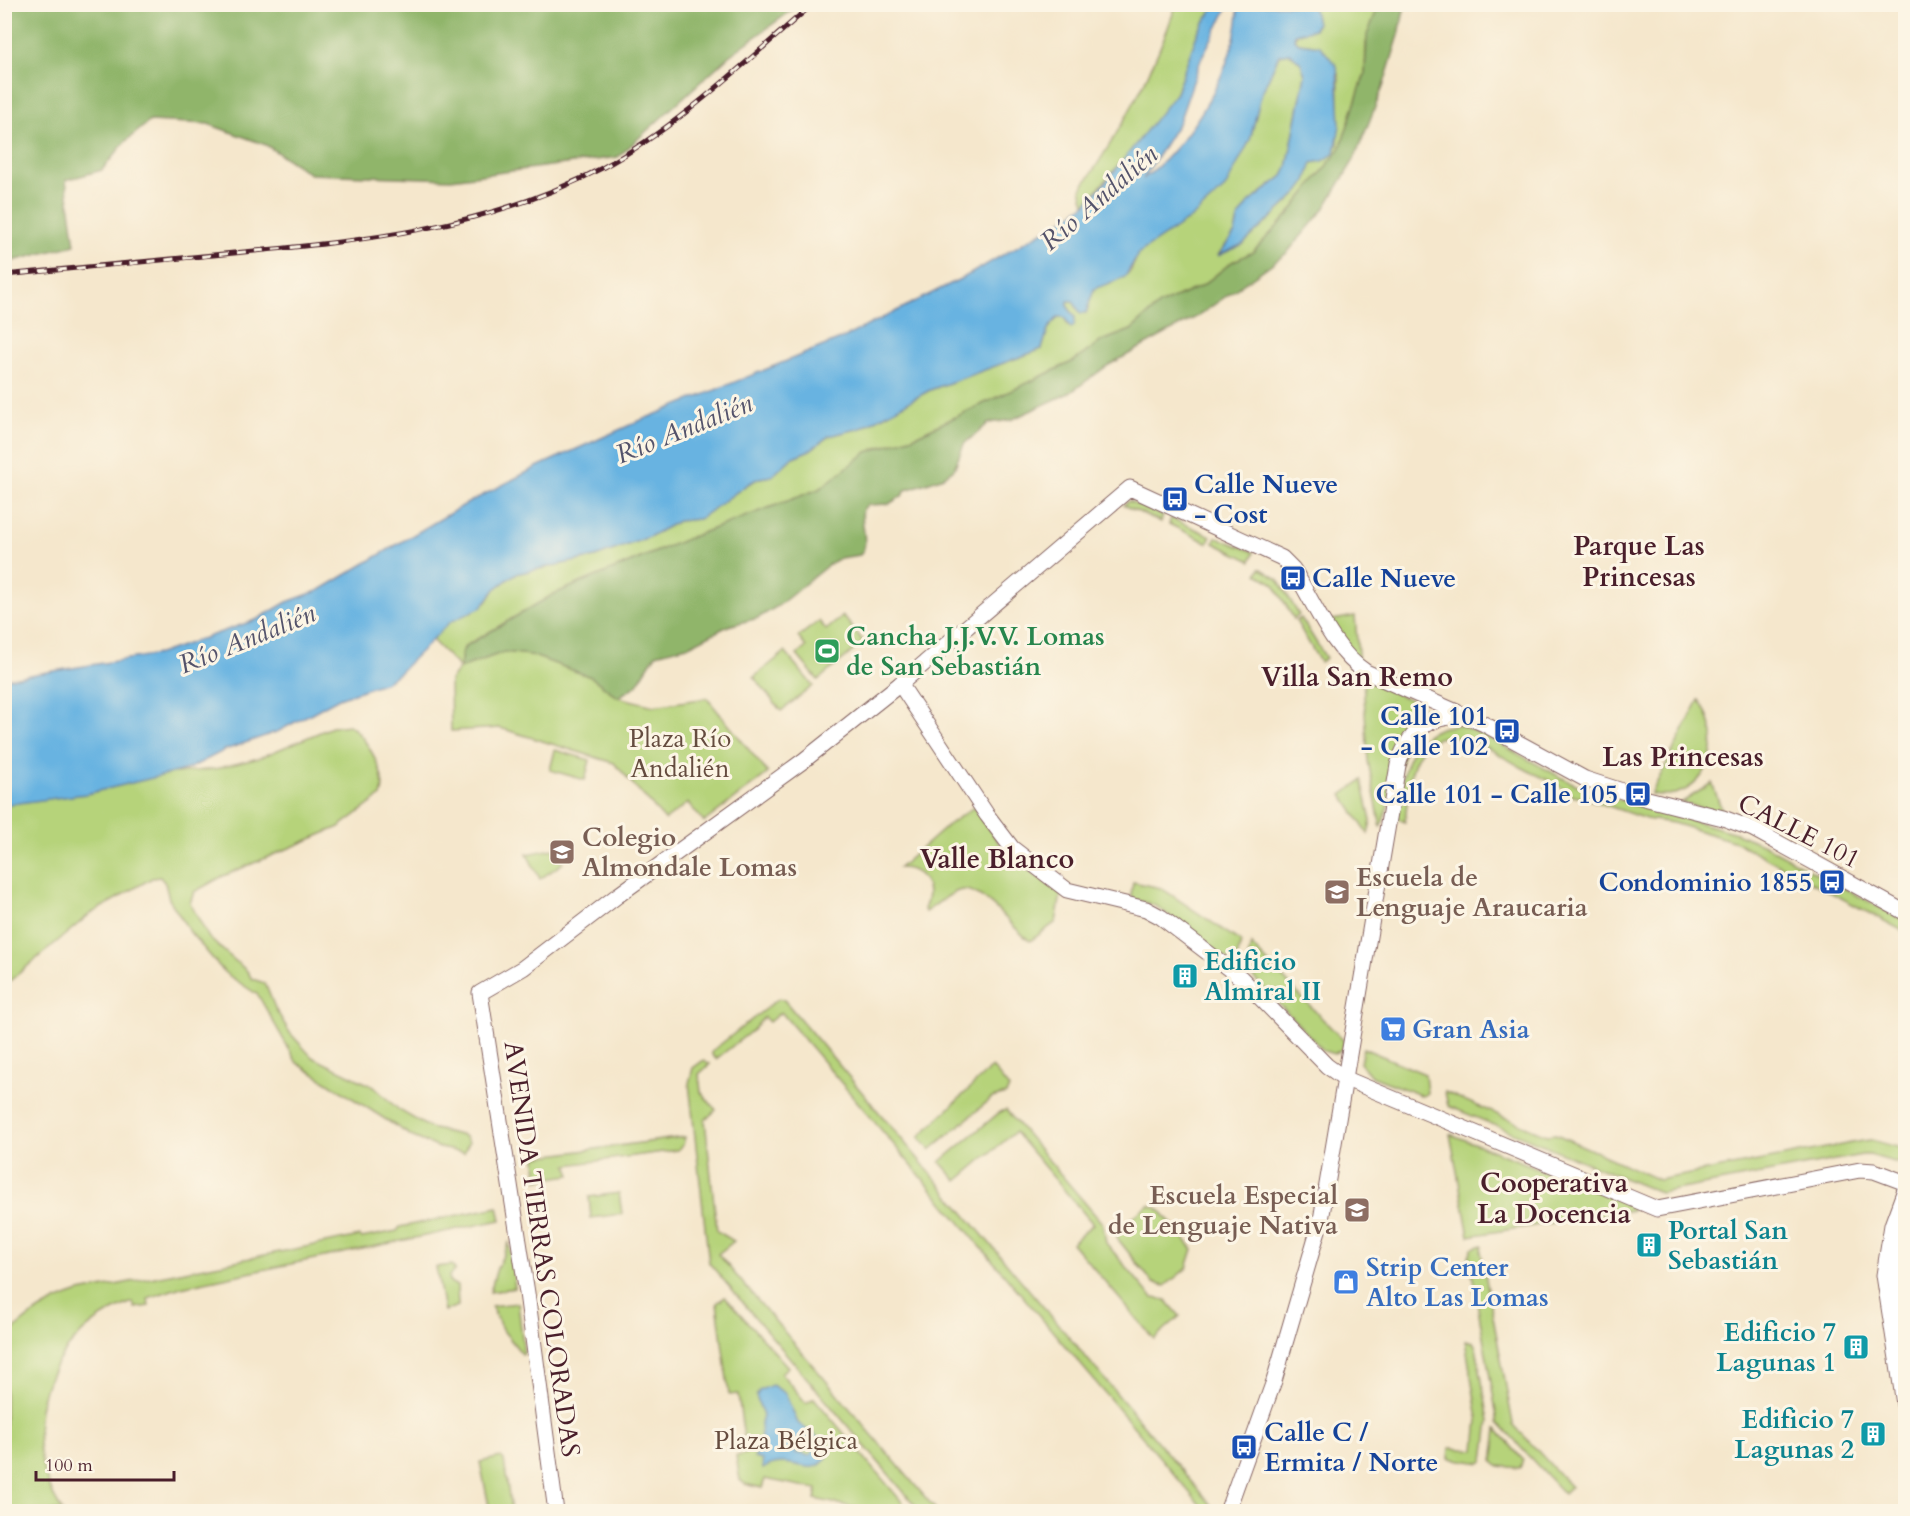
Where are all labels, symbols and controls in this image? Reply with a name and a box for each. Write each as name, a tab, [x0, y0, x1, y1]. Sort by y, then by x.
water label: Río Andalién	[1032, 137, 1166, 259]
water label: Río Andalién	[610, 385, 758, 473]
place label: Calle Nueve - Cost	[1194, 467, 1338, 532]
bus stop icon: Calle Nueve - Cost	[1160, 484, 1190, 514]
district label: Parque Las Princesas	[1573, 528, 1705, 596]
place label: Calle Nueve	[1312, 561, 1456, 596]
bus stop icon: Calle Nueve	[1278, 563, 1308, 593]
water label: Río Andalién	[173, 595, 321, 683]
place label: Cancha J.J.V.V. Lomas de San Sebastián	[846, 619, 1105, 684]
sports icon: Cancha J.J.V.V. Lomas de San Sebastián	[812, 636, 842, 666]
district label: Villa San Remo	[1261, 659, 1453, 696]
place label: Calle 101 - Calle 102	[1361, 699, 1488, 764]
bus stop icon: Calle 101 - Calle 102	[1492, 716, 1522, 746]
park label: Plaza Río Andalién	[629, 721, 731, 786]
district label: Las Princesas	[1602, 739, 1764, 776]
place label: Calle 101 - Calle 105	[1376, 777, 1618, 812]
bus stop icon: Calle 101 - Calle 105	[1623, 779, 1653, 809]
street label: CALLE 101	[1732, 785, 1866, 877]
place label: Colegio Almondale Lomas	[582, 820, 797, 885]
school or university icon: Colegio Almondale Lomas	[547, 837, 577, 867]
district label: Valle Blanco	[920, 841, 1074, 878]
place label: Escuela de Lenguaje Araucaria	[1356, 860, 1588, 925]
place label: Condominio 1855	[1598, 865, 1812, 900]
bus stop icon: Condominio 1855	[1817, 867, 1847, 897]
school or university icon: Escuela de Lenguaje Araucaria	[1322, 877, 1352, 907]
place label: Edificio Almiral II	[1204, 944, 1321, 1009]
building icon: Edificio Almiral II	[1170, 961, 1200, 991]
place label: Gran Asia	[1412, 1012, 1530, 1047]
supermarket icon: Gran Asia	[1378, 1014, 1408, 1044]
street label: AVENIDA TIERRAS COLORADAS	[495, 1039, 589, 1459]
district label: Cooperativa La Docencia	[1477, 1165, 1632, 1233]
place label: Escuela Especial de Lenguaje Nativa	[1108, 1178, 1338, 1243]
school or university icon: Escuela Especial de Lenguaje Nativa	[1342, 1195, 1372, 1225]
place label: Portal San Sebastián	[1668, 1213, 1788, 1278]
building icon: Portal San Sebastián	[1634, 1230, 1664, 1260]
place label: Strip Center Alto Las Lomas	[1366, 1250, 1549, 1315]
shop icon: Strip Center Alto Las Lomas	[1331, 1267, 1361, 1297]
place label: Edificio 7 Lagunas 1	[1716, 1315, 1836, 1380]
building icon: Edificio 7 Lagunas 1	[1841, 1332, 1871, 1362]
place label: Edificio 7 Lagunas 2	[1734, 1402, 1854, 1467]
place label: Calle C / Ermita / Norte	[1264, 1415, 1439, 1480]
building icon: Edificio 7 Lagunas 2	[1858, 1419, 1888, 1449]
park label: Plaza Bélgica	[714, 1423, 858, 1458]
bus stop icon: Calle C / Ermita / Norte	[1229, 1432, 1259, 1462]
scale bar	[36, 1444, 174, 1482]
text: 100 m	[45, 1453, 93, 1478]

